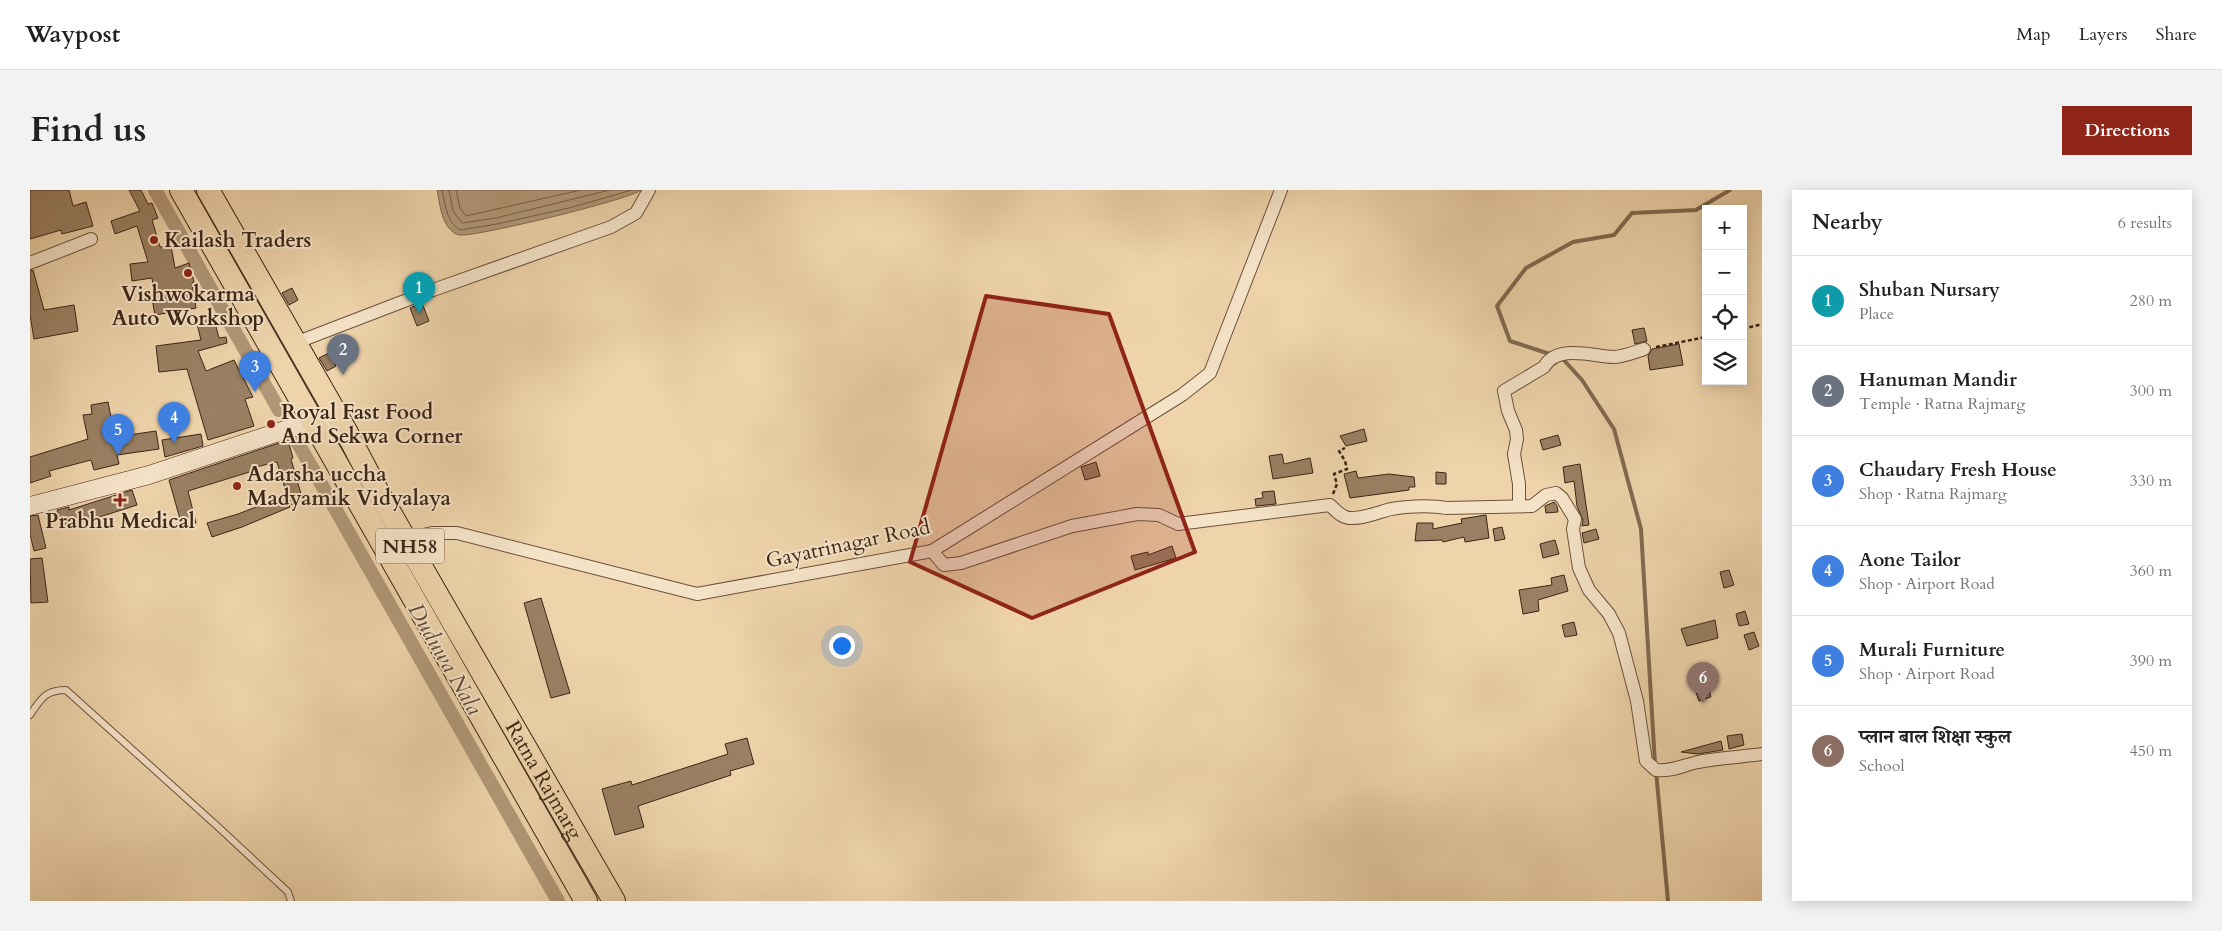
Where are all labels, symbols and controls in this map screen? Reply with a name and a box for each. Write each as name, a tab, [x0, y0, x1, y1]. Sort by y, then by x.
text: Waypost	[25, 18, 120, 51]
text: Map	[2016, 22, 2051, 47]
text: Layers	[2079, 22, 2128, 47]
text: Share	[2156, 22, 2197, 47]
text: Find us	[30, 106, 146, 154]
button: Directions	[2062, 106, 2192, 155]
map controls	[1702, 205, 1747, 385]
button: +	[1702, 205, 1747, 250]
text: Nearby	[1812, 208, 1883, 237]
text: 6 results	[2118, 212, 2172, 234]
place label: Kailash Traders	[164, 226, 311, 255]
marker: Kailash Traders	[148, 234, 160, 246]
button: −	[1702, 250, 1747, 295]
marker: Vishwokarma Auto Workshop	[182, 267, 194, 279]
pin: 1	[403, 272, 435, 313]
text: Shuban Nursary	[1859, 277, 2000, 303]
place label: Vishwokarma Auto Workshop	[112, 280, 264, 333]
text: 1	[1824, 290, 1832, 312]
text: 280 m	[2130, 290, 2172, 312]
button: locate	[1702, 295, 1747, 340]
text: Place	[1859, 303, 1894, 325]
pin: 2	[327, 334, 359, 375]
button: layers	[1702, 340, 1747, 385]
pin: 3	[239, 351, 271, 392]
text: Hanuman Mandir	[1859, 367, 2017, 393]
text: 2	[1824, 380, 1832, 402]
text: 300 m	[2130, 380, 2172, 402]
text: Temple · Ratna Rajmarg	[1859, 393, 2025, 415]
place label: Royal Fast Food And Sekwa Corner	[281, 398, 463, 451]
pin: 4	[158, 402, 190, 443]
pin: 5	[102, 414, 134, 455]
marker: Royal Fast Food And Sekwa Corner	[265, 418, 277, 430]
text: Chaudary Fresh House	[1859, 457, 2057, 483]
place label: Adarsha uccha Madyamik Vidyalaya	[247, 460, 452, 513]
text: 3	[1824, 470, 1832, 492]
text: 330 m	[2130, 470, 2172, 492]
marker: Adarsha uccha Madyamik Vidyalaya	[231, 480, 243, 492]
text: Shop · Ratna Rajmarg	[1859, 483, 2007, 505]
marker: Prabhu Medical	[114, 494, 126, 506]
place label: Prabhu Medical	[45, 507, 195, 536]
street label: Gayatrinagar Road	[763, 512, 933, 576]
road number: NH58	[376, 528, 444, 564]
text: Aone Tailor	[1859, 547, 1961, 573]
text: 4	[1824, 560, 1832, 582]
text: 360 m	[2130, 560, 2172, 582]
text: Shop · Airport Road	[1859, 573, 1995, 595]
water label: Duduwa Nala	[401, 597, 489, 721]
your location	[829, 633, 855, 659]
text: Murali Furniture	[1859, 637, 2005, 663]
text: 5	[1824, 650, 1832, 672]
text: 390 m	[2130, 650, 2172, 672]
pin: 6	[1687, 662, 1719, 703]
text: Shop · Airport Road	[1859, 663, 1995, 685]
street label: Ratna Rajmarg	[498, 715, 590, 845]
text: प्लान बाल शिक्षा स्कुल	[1859, 724, 2011, 750]
text: 6	[1824, 740, 1832, 762]
text: 450 m	[2130, 740, 2172, 762]
text: School	[1859, 755, 1904, 777]

